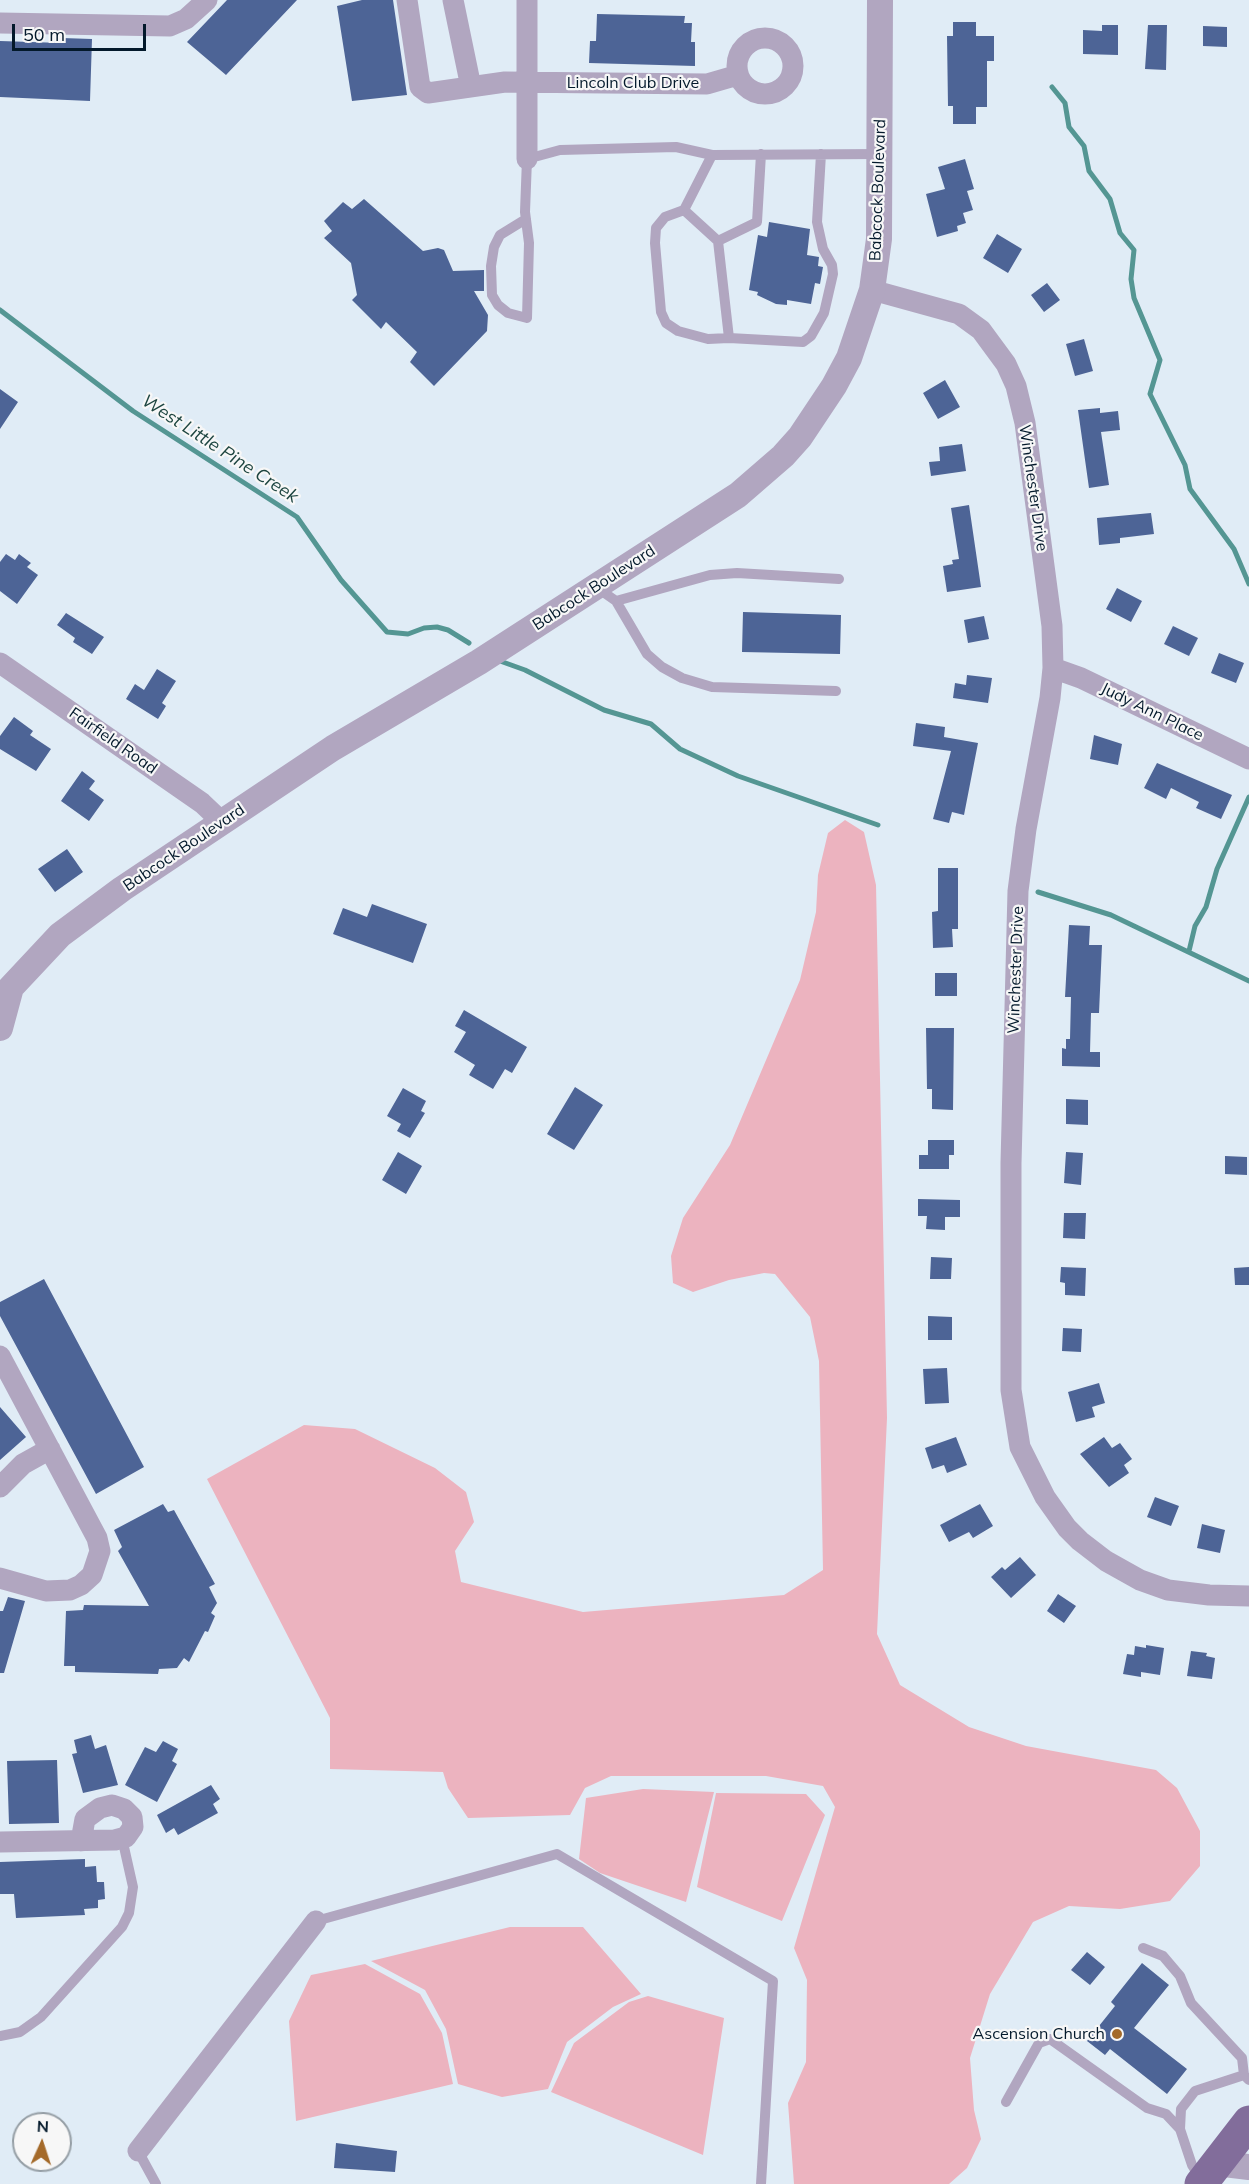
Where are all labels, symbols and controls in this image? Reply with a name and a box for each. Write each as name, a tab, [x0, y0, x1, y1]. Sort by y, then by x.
scale bar	[15, 12, 148, 50]
text: 50 m	[23, 23, 65, 46]
street label: Lincoln Club Drive	[567, 73, 699, 93]
street label: Babcock Boulevard	[866, 119, 890, 261]
water label: West Little Pine Creek	[138, 390, 302, 508]
street label: Winchester Drive	[1015, 423, 1051, 553]
street label: Babcock Boulevard	[529, 541, 659, 635]
street label: Judy Ann Place	[1098, 679, 1206, 745]
street label: Fairfield Road	[65, 704, 161, 778]
street label: Babcock Boulevard	[120, 800, 248, 896]
street label: Winchester Drive	[1004, 906, 1028, 1034]
place label: Ascension Church	[973, 2024, 1105, 2044]
marker: Ascension Church	[1110, 2027, 1124, 2041]
north arrow	[12, 2112, 72, 2172]
text: N	[36, 2116, 49, 2136]

